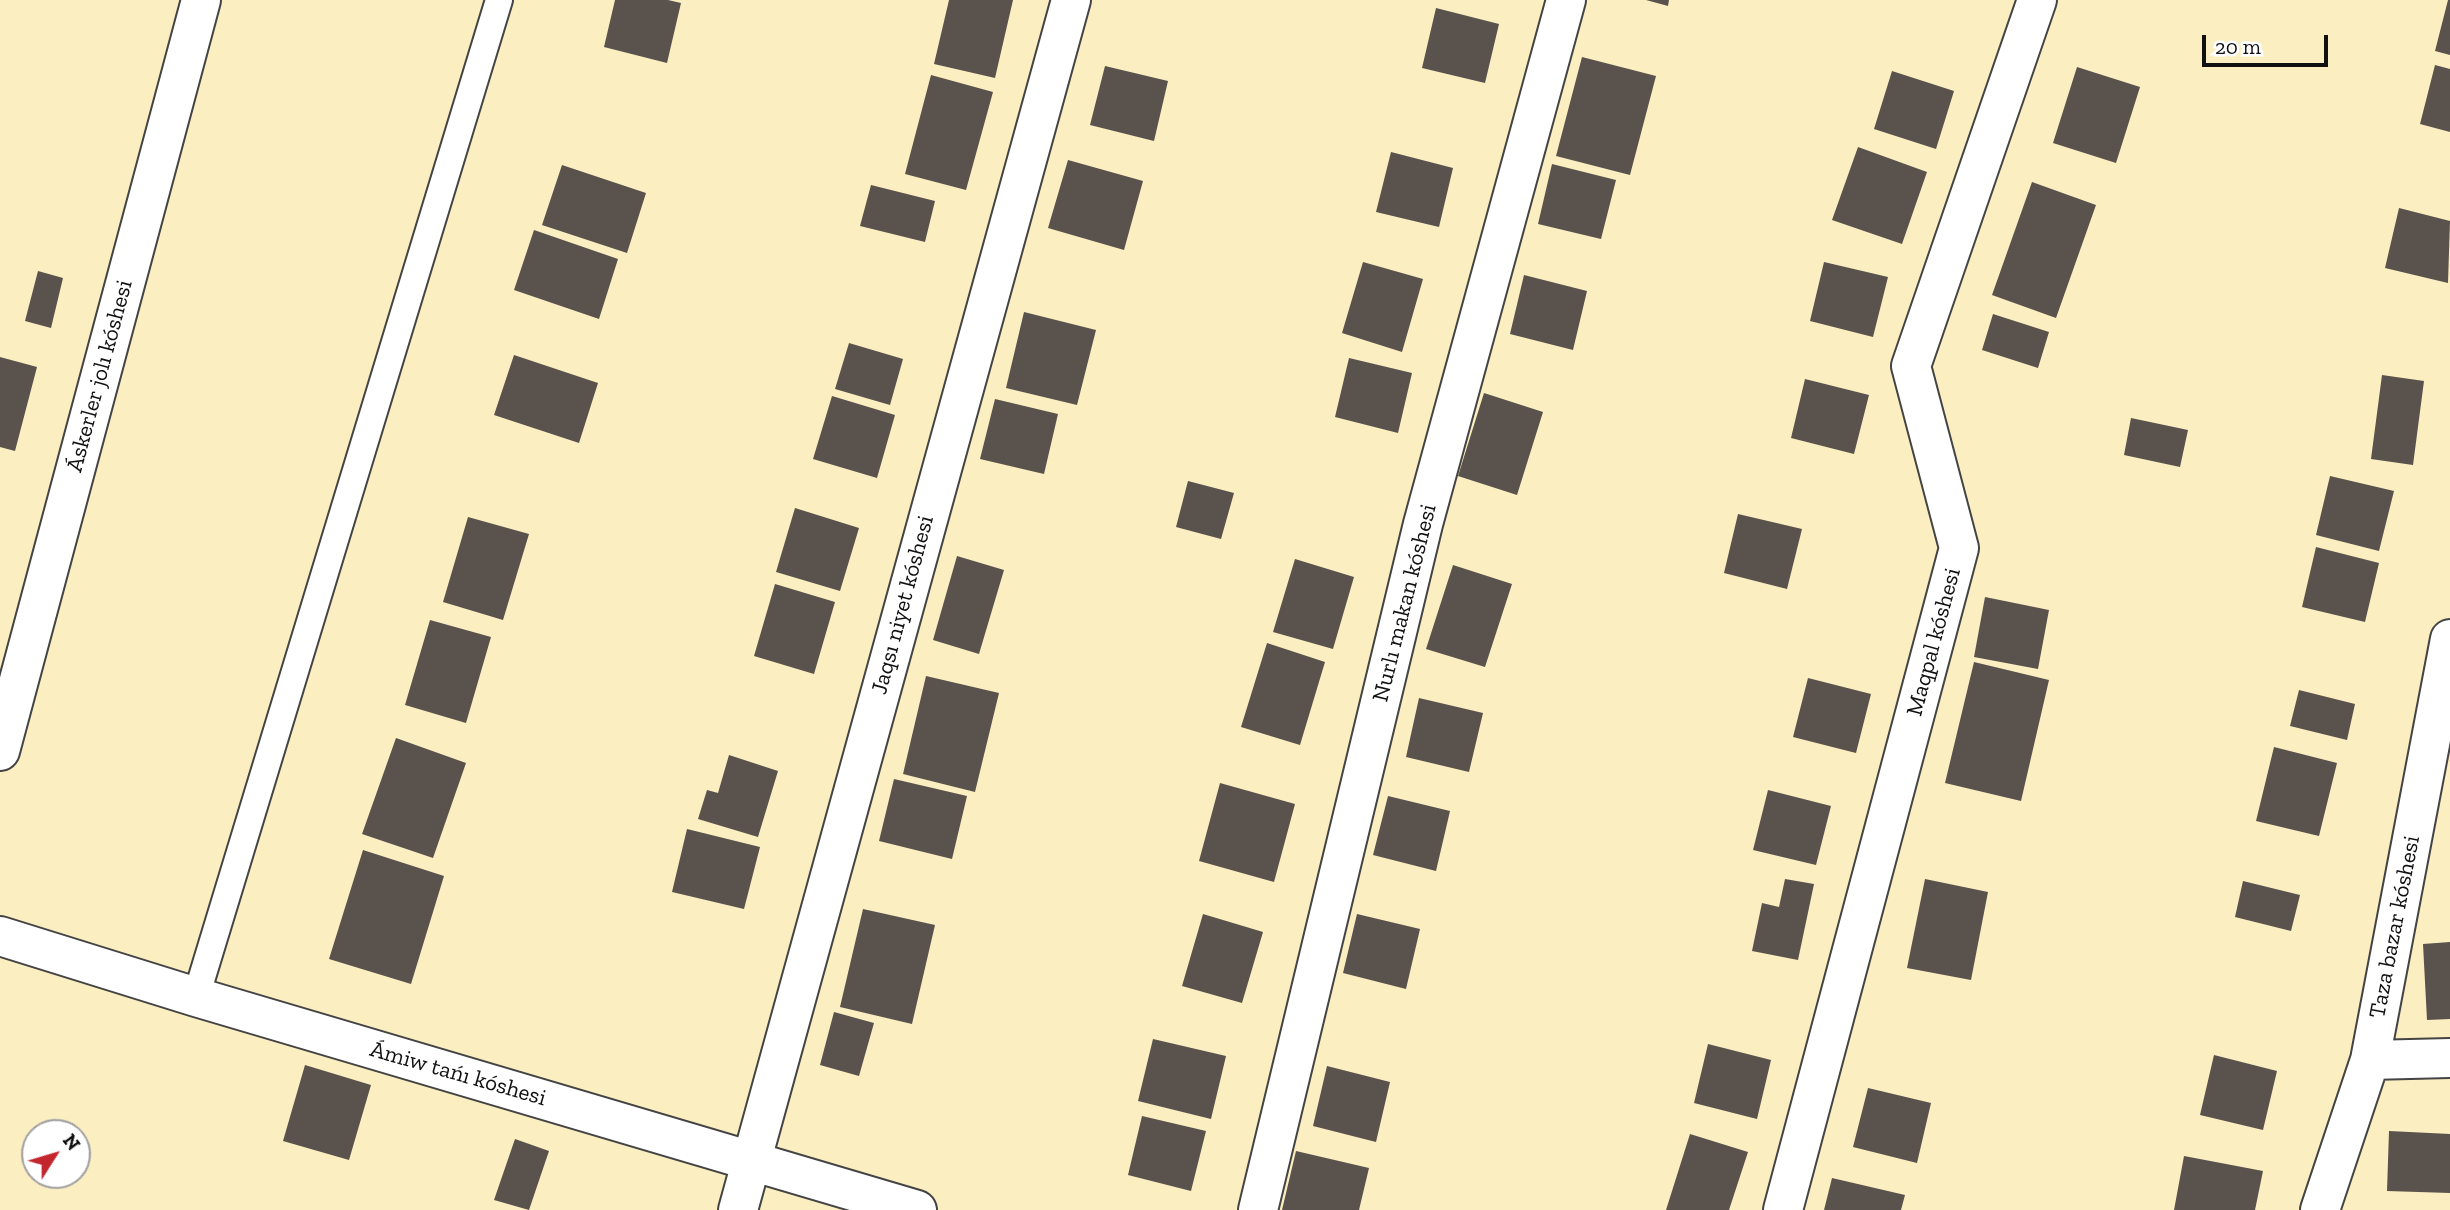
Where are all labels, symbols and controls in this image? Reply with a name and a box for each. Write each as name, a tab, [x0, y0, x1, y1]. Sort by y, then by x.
scale bar	[2205, 21, 2331, 65]
text: 20 m	[2215, 34, 2261, 59]
street label: Áskerler jolı kóshesi	[61, 277, 139, 475]
street label: Nurlı makan kóshesi	[1367, 501, 1443, 705]
street label: Jaqsı niyet kóshesi	[866, 513, 940, 697]
street label: Maqpal kóshesi	[1901, 565, 1967, 719]
street label: Taza bazar kóshesi	[2364, 833, 2426, 1021]
street label: Ámiw tańı kóshesi	[367, 1036, 549, 1112]
north arrow	[21, 1119, 91, 1189]
text: N	[58, 1130, 85, 1155]

